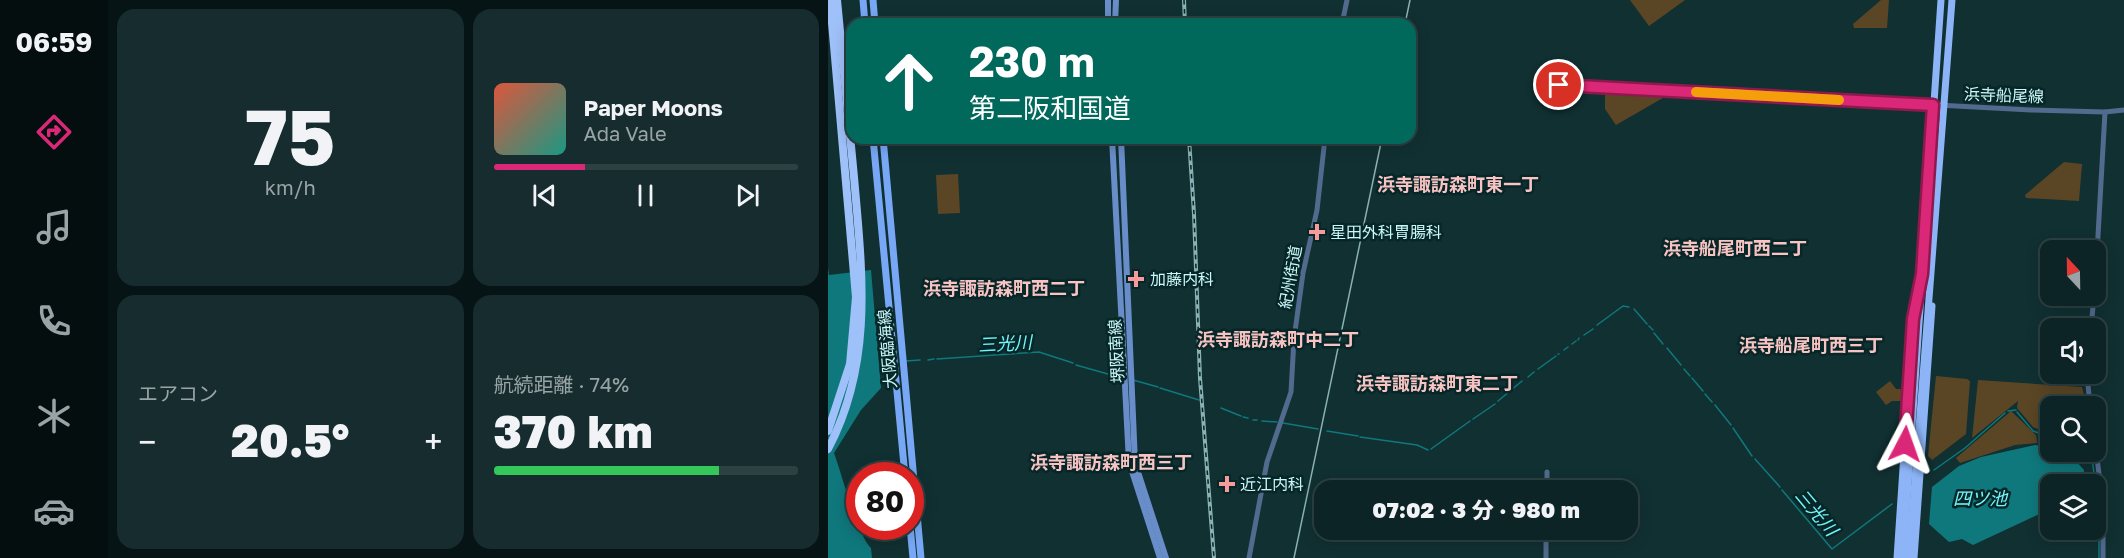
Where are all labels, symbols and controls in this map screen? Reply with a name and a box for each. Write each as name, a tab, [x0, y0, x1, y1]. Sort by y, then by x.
text: 06:59	[16, 26, 92, 58]
text: 230 m	[969, 36, 1095, 86]
icon: ahead	[870, 42, 948, 120]
pin	[1533, 59, 1584, 110]
icon: arrive	[1542, 68, 1575, 101]
street label: 浜寺船尾線	[1964, 84, 2044, 106]
text: 75	[245, 89, 335, 182]
text: 第二阪和国道	[969, 92, 1131, 124]
text: Paper Moons	[584, 94, 723, 121]
icon: directions	[33, 111, 75, 153]
text: Ada Vale	[584, 121, 667, 145]
district label: 浜寺諏訪森町東一丁	[1377, 173, 1539, 195]
text: km/h	[265, 175, 316, 199]
icon: previous	[528, 179, 561, 212]
icon: pause	[629, 179, 662, 212]
icon: next	[731, 179, 764, 212]
icon: music	[33, 206, 75, 248]
place label: 星田外科胃腸科	[1330, 222, 1442, 242]
marker: 星田外科胃腸科	[1308, 223, 1326, 241]
district label: 浜寺船尾町西二丁	[1663, 237, 1807, 259]
north arrow	[2040, 240, 2106, 306]
map controls	[2040, 240, 2106, 540]
street label: 紀州街道	[1275, 244, 1305, 310]
place label: 加藤内科	[1150, 269, 1214, 289]
marker: 加藤内科	[1127, 270, 1145, 288]
district label: 浜寺諏訪森町西二丁	[923, 277, 1085, 299]
icon: phone	[33, 300, 75, 342]
street label: 大阪臨海線	[874, 308, 900, 390]
button: sound	[2040, 318, 2106, 384]
street label: 堺阪南線	[1104, 319, 1128, 383]
district label: 浜寺諏訪森町中二丁	[1197, 328, 1359, 350]
water label: 三光川	[977, 330, 1035, 355]
district label: 浜寺船尾町西三丁	[1739, 334, 1883, 356]
text: 航続距離 · 74%	[494, 372, 629, 396]
district label: 浜寺諏訪森町東二丁	[1356, 372, 1518, 394]
text: エアコン	[138, 381, 218, 405]
icon: climate	[33, 395, 75, 437]
button: search	[2040, 396, 2106, 462]
text: 370 km	[494, 404, 653, 458]
position arrow	[1873, 412, 1937, 476]
text: 20.5°	[231, 413, 349, 467]
text: −	[138, 422, 156, 461]
text: +	[424, 422, 442, 461]
district label: 浜寺諏訪森町西三丁	[1030, 451, 1192, 473]
speed limit sign: 80	[846, 462, 924, 540]
place label: 近江内科	[1240, 474, 1304, 494]
button: layers	[2040, 474, 2106, 540]
marker: 近江内科	[1218, 475, 1236, 493]
water label: 三光川	[1791, 484, 1844, 541]
water label: 四ツ池	[1953, 487, 2009, 509]
icon: car	[33, 490, 75, 532]
text: 07:02 · 3 分 · 980 m	[1372, 496, 1580, 523]

